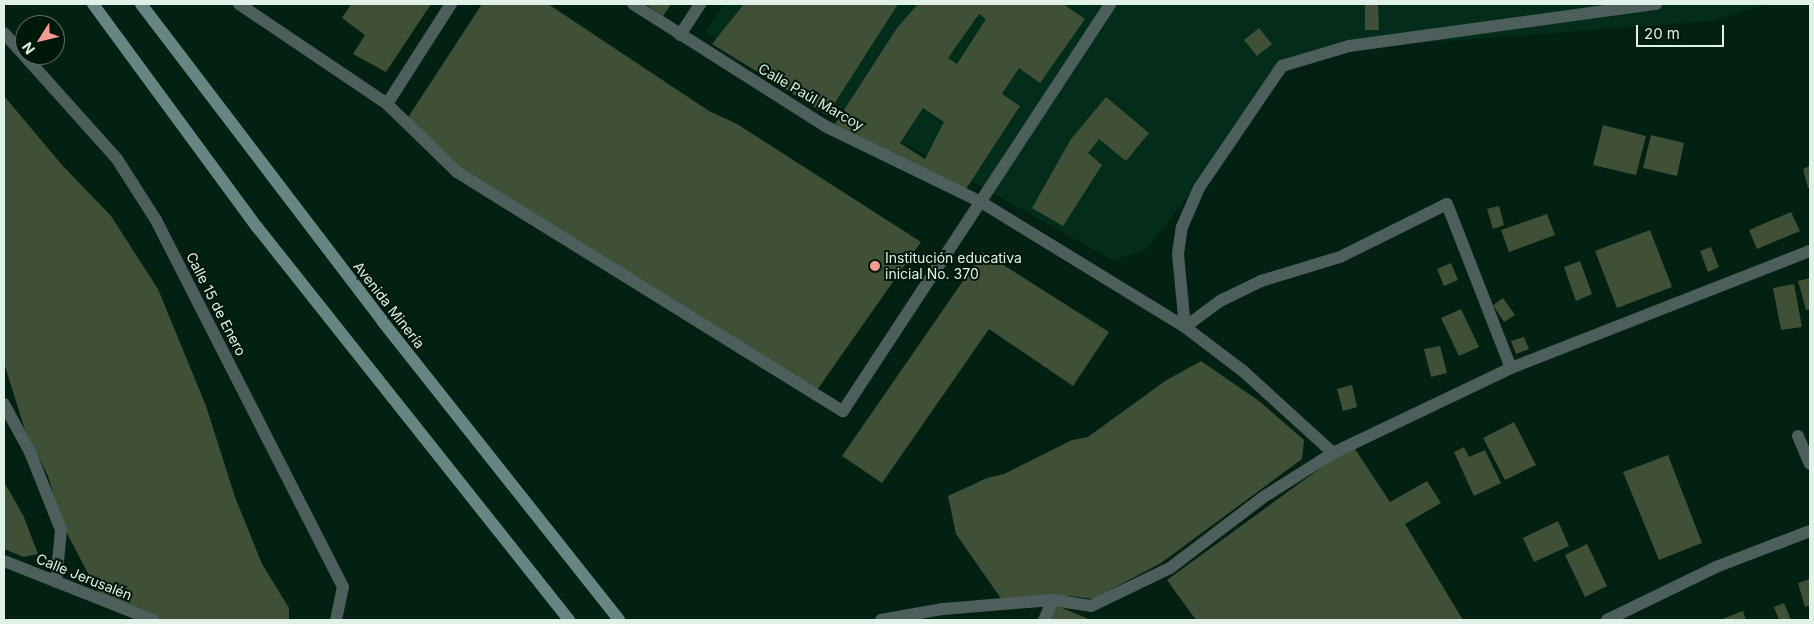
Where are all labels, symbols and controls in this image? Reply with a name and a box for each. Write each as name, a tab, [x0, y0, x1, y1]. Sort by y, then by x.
north arrow	[15, 15, 65, 65]
scale bar	[1639, 15, 1726, 47]
text: 20 m	[1644, 24, 1680, 43]
text: N	[18, 39, 38, 58]
street label: Calle Paúl Marcoy	[755, 60, 867, 134]
street label: Calle 15 de Enero	[183, 249, 249, 359]
place label: Institución educativa inicial No. 370	[885, 250, 1022, 282]
street label: Avenida Minería	[350, 258, 428, 352]
marker: Institución educativa inicial No. 370	[869, 260, 881, 272]
street label: Calle Jerusalén	[34, 550, 134, 604]

